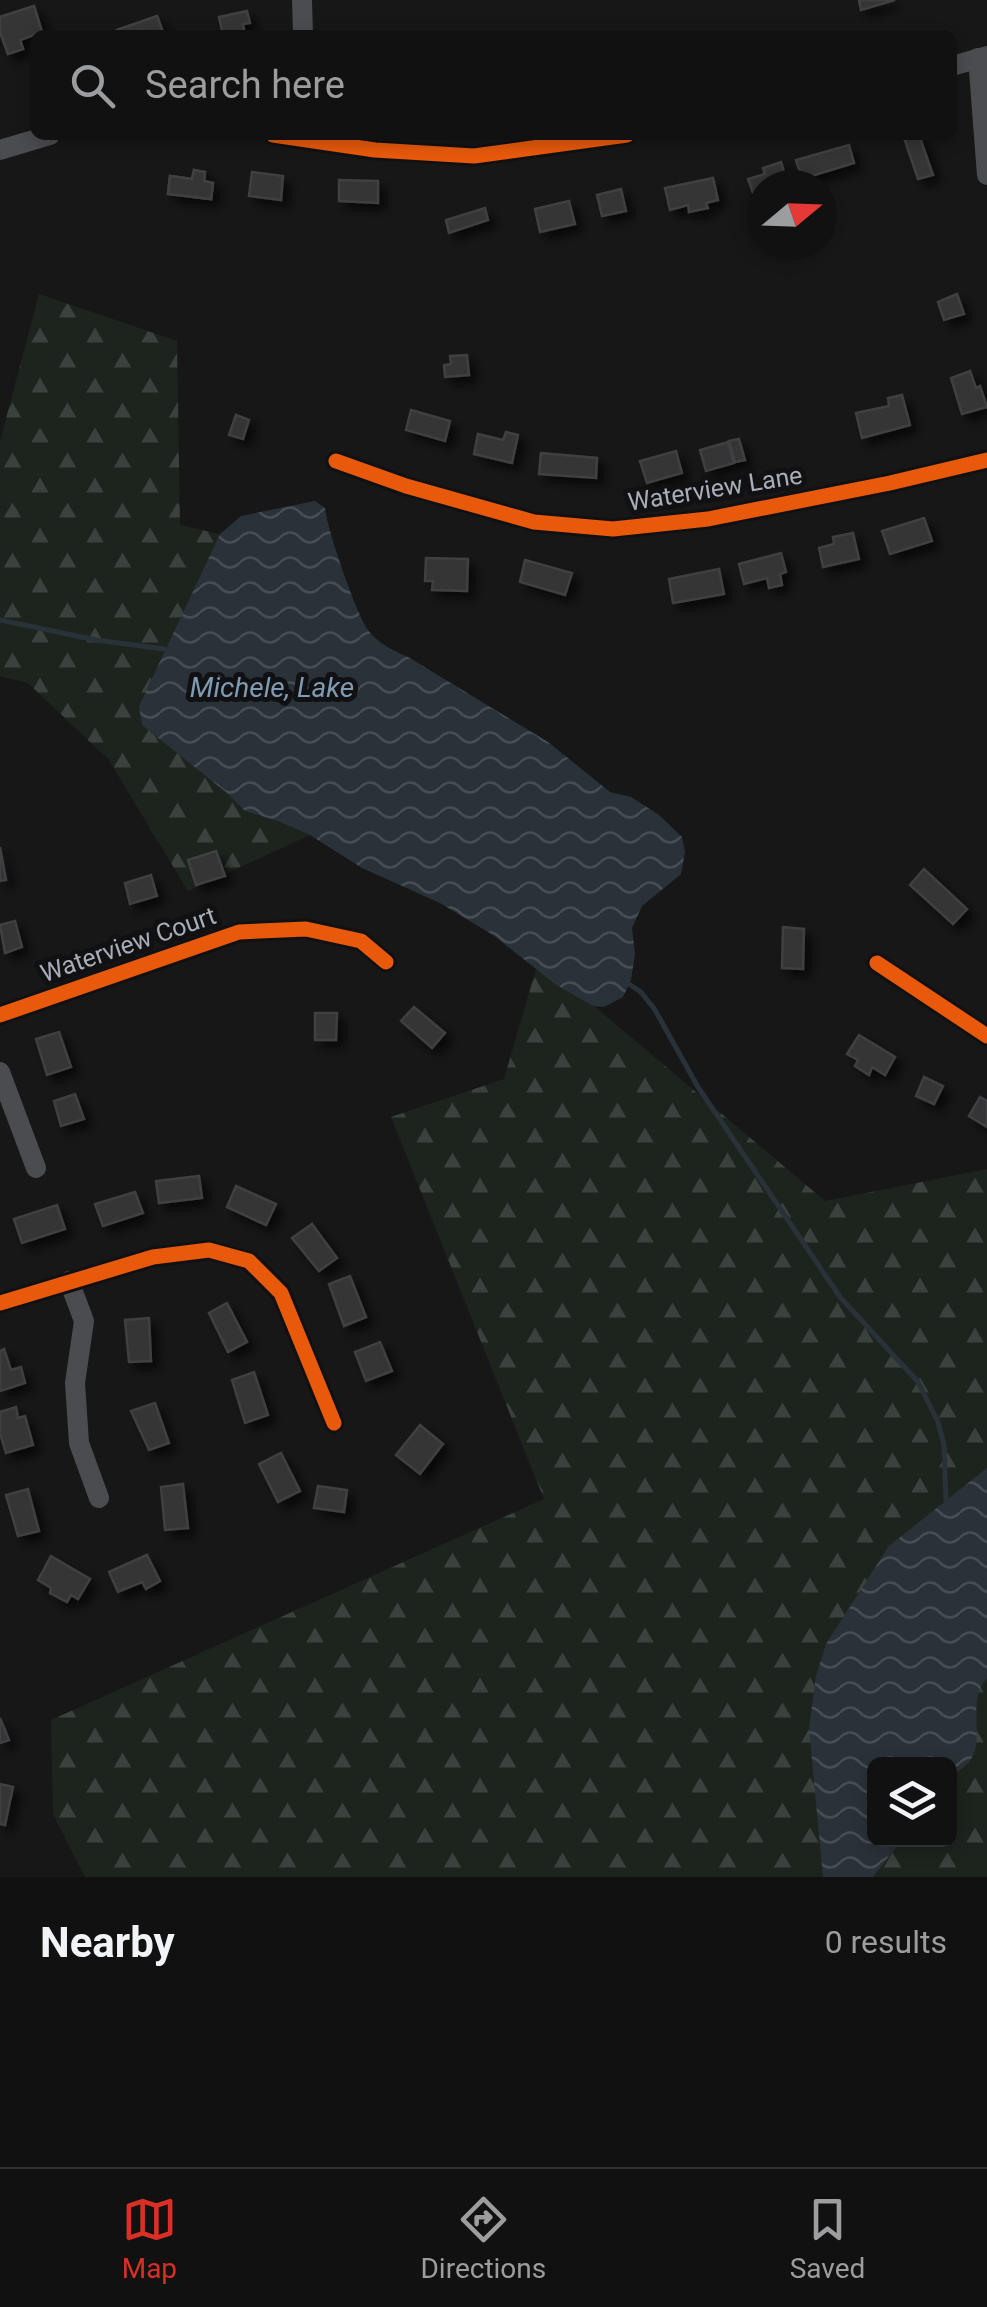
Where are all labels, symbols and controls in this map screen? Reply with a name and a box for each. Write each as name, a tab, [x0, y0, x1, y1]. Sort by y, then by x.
search box	[30, 30, 957, 140]
icon: search	[65, 58, 120, 113]
text: Search here	[145, 63, 345, 107]
north arrow	[747, 170, 837, 260]
street label: Waterview Lane	[626, 460, 804, 517]
water label: Michele, Lake	[190, 671, 354, 704]
street label: Waterview Court	[37, 901, 220, 988]
map controls	[867, 1757, 957, 1847]
button: layers	[867, 1757, 957, 1847]
text: Nearby	[40, 1918, 175, 1967]
text: 0 results	[825, 1923, 947, 1961]
tab: Map	[122, 2192, 177, 2285]
tab: Directions	[420, 2192, 546, 2285]
tab: Saved	[790, 2192, 865, 2285]

